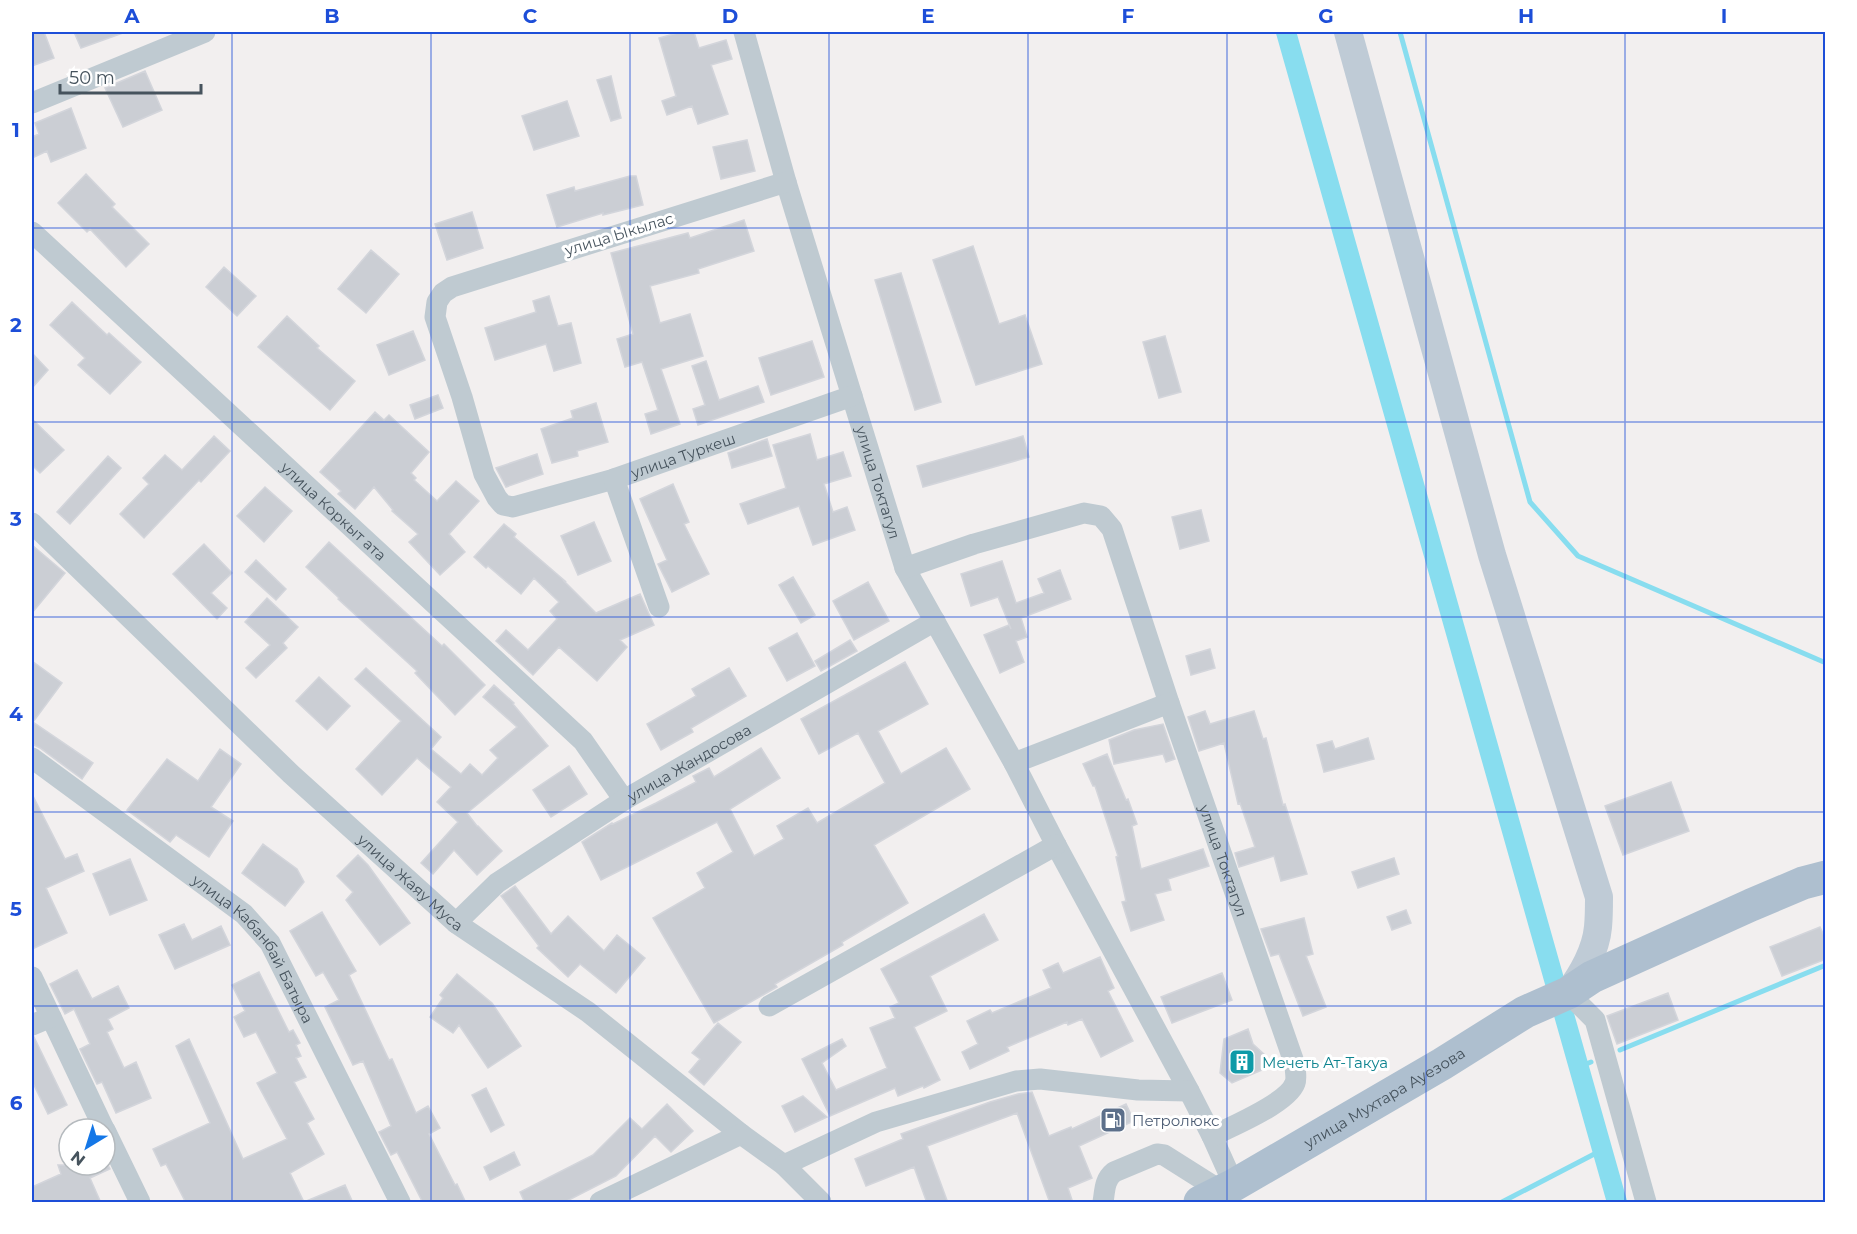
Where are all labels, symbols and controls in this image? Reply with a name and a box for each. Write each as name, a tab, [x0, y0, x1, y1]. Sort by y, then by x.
text: A	[123, 4, 140, 28]
text: B	[324, 4, 340, 28]
text: C	[523, 4, 538, 28]
text: D	[722, 4, 738, 28]
text: E	[921, 4, 935, 28]
text: F	[1122, 4, 1135, 28]
text: G	[1318, 4, 1334, 28]
text: H	[1518, 4, 1534, 28]
text: I	[1721, 4, 1727, 28]
scale bar	[60, 57, 201, 95]
text: 50 m	[69, 67, 115, 89]
text: 1	[12, 118, 20, 142]
street label: улица Ыкылас	[561, 208, 676, 260]
text: 2	[10, 313, 22, 337]
street label: улица Токтагул	[852, 422, 905, 541]
street label: улица Туркеш	[627, 428, 738, 482]
street label: улица Коркыт ата	[276, 457, 391, 564]
text: 3	[9, 507, 22, 531]
text: 4	[9, 702, 23, 726]
street label: улица Жандосова	[623, 720, 754, 806]
street label: улица Токтагул	[1195, 801, 1252, 919]
street label: улица Жаяу Муса	[353, 829, 467, 935]
street label: улица Кабанбай Батыра	[188, 869, 318, 1026]
text: 5	[10, 897, 22, 921]
street label: улица Мухтара Ауезова	[1299, 1043, 1468, 1152]
building icon: Мечеть Ат-Такуа	[1227, 1047, 1257, 1077]
place label: Мечеть Ат-Такуа	[1262, 1053, 1388, 1072]
text: 6	[10, 1091, 23, 1115]
fuel station icon: Петролюкс	[1098, 1105, 1128, 1135]
place label: Петролюкс	[1132, 1111, 1220, 1130]
north arrow	[57, 1117, 117, 1177]
text: N	[67, 1147, 89, 1170]

